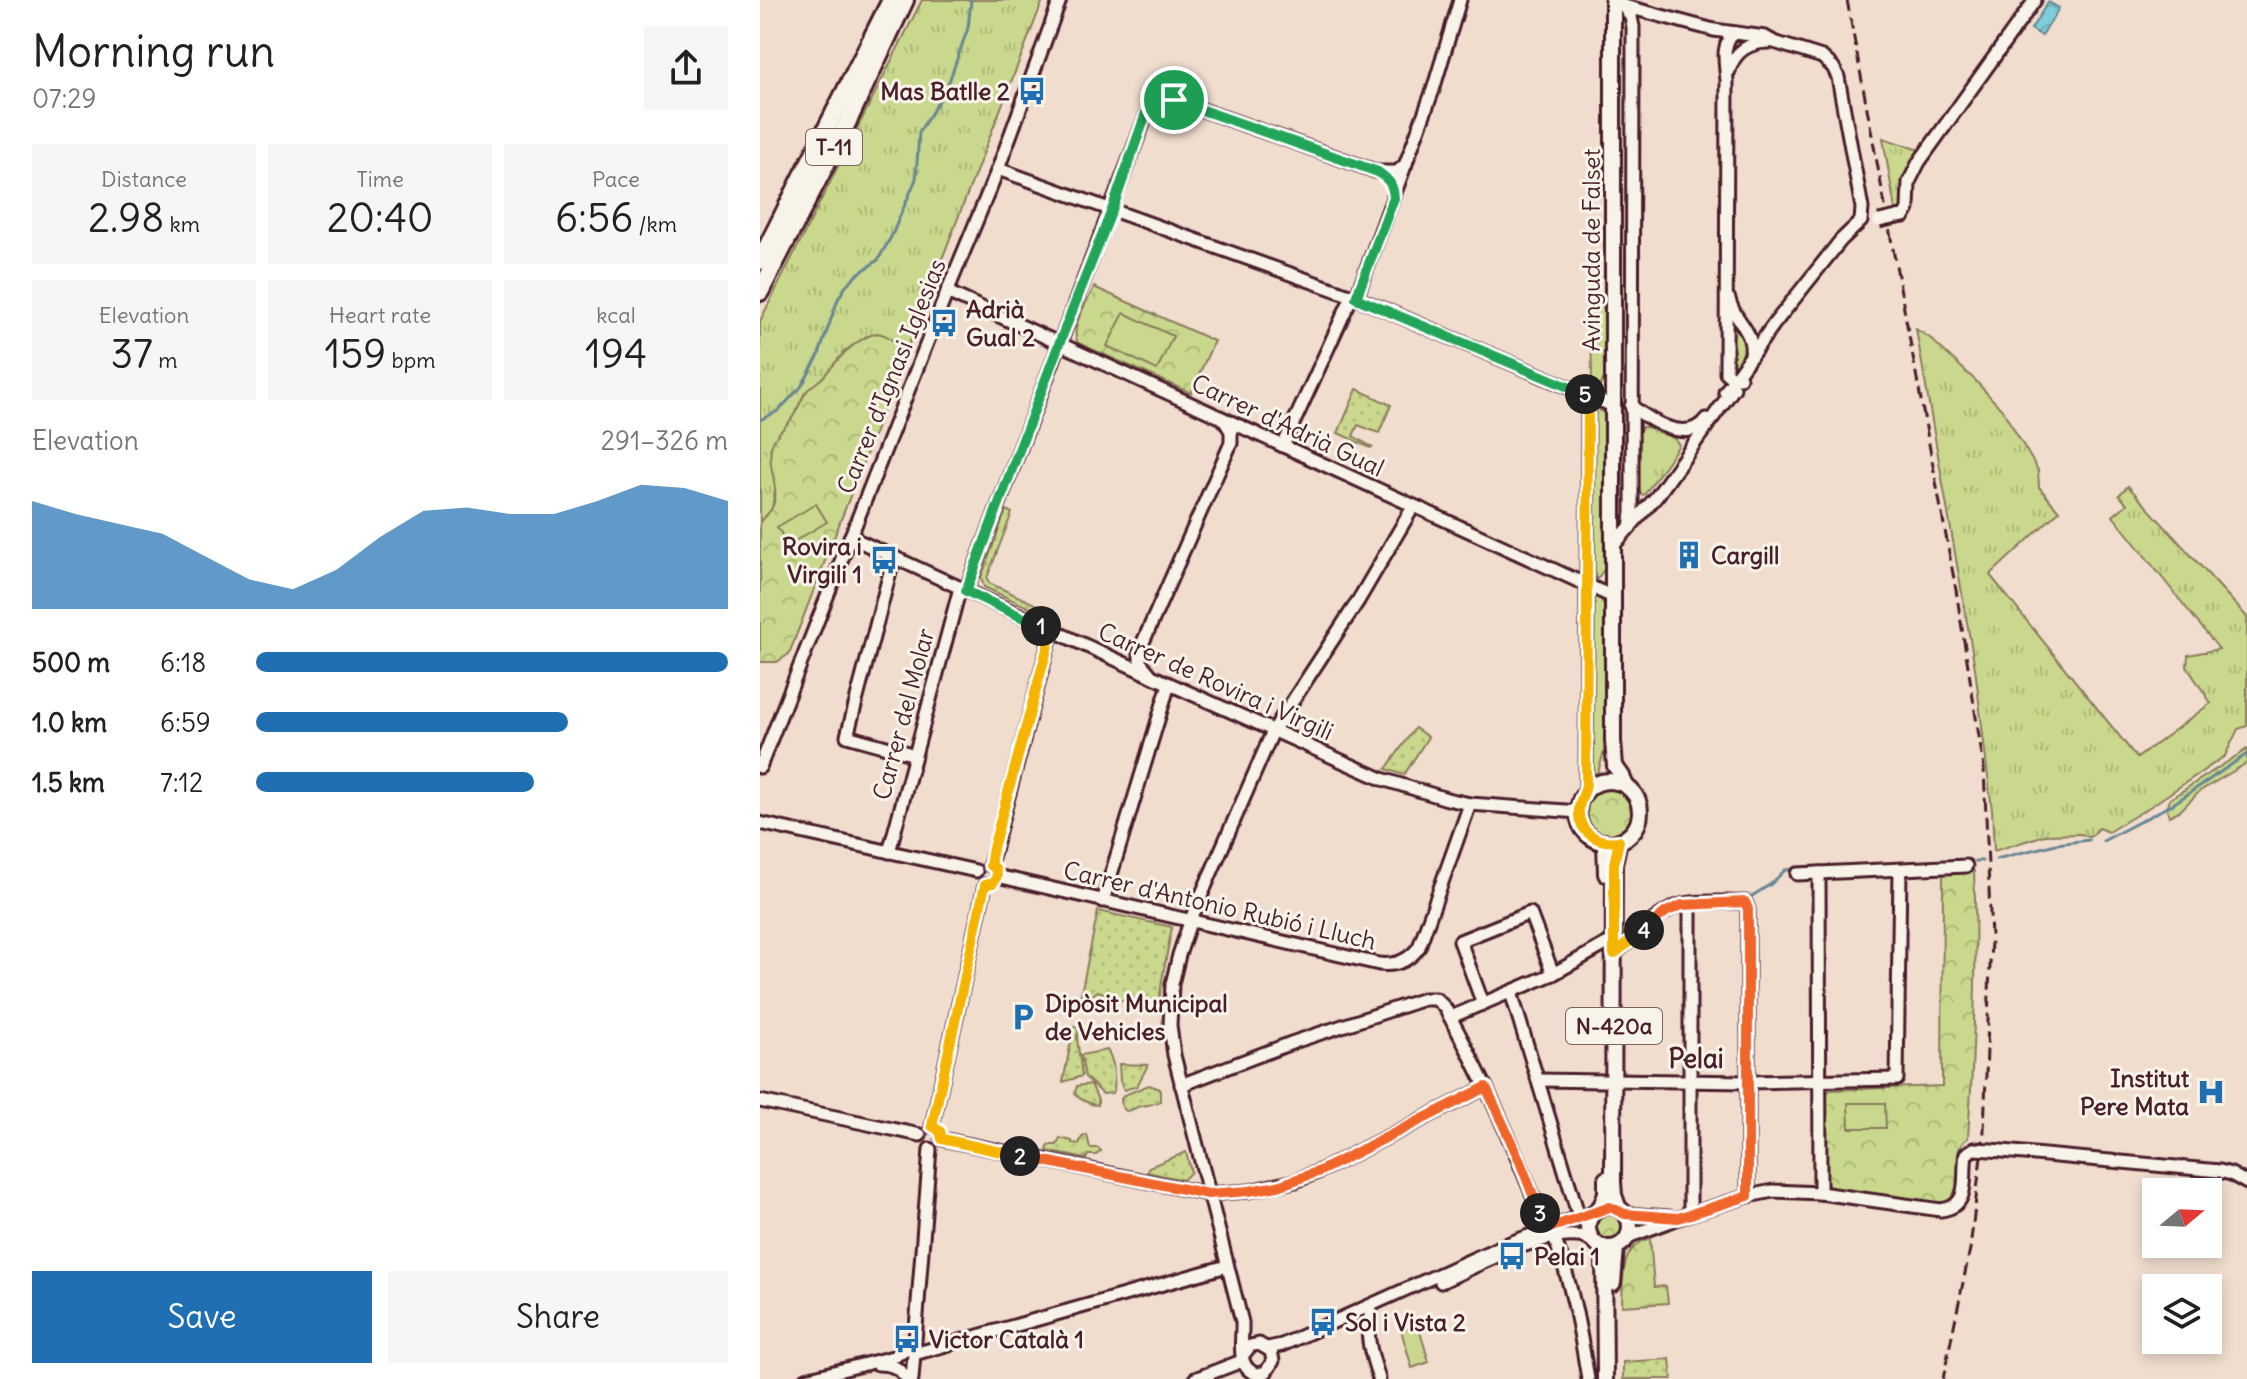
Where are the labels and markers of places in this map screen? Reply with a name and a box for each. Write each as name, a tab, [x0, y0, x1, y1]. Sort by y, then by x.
pin	[1140, 66, 1208, 134]
place label: Mas Batlle 2	[880, 76, 1010, 106]
bus stop icon: Mas Batlle 2	[1017, 76, 1047, 106]
place label: Adrià Gual 2	[966, 294, 1035, 352]
bus stop icon: Adrià Gual 2	[929, 308, 959, 338]
pin: 5	[1565, 374, 1605, 414]
place label: Rovira i Virgili 1	[782, 531, 862, 589]
building icon: Cargill	[1674, 540, 1704, 570]
place label: Cargill	[1711, 540, 1779, 570]
bus stop icon: Rovira i Virgili 1	[869, 545, 899, 575]
pin: 1	[1021, 606, 1061, 646]
pin: 4	[1624, 910, 1664, 950]
place label: Dipòsit Municipal de Vehicles	[1045, 988, 1228, 1046]
parking icon: Dipòsit Municipal de Vehicles	[1008, 1002, 1038, 1032]
place label: Institut Pere Mata	[2080, 1063, 2190, 1121]
hospital icon: Institut Pere Mata	[2196, 1077, 2226, 1107]
pin: 2	[1000, 1136, 1040, 1176]
pin: 3	[1520, 1193, 1560, 1233]
bus stop icon: Pelai 1	[1497, 1241, 1527, 1271]
place label: Pelai 1	[1534, 1241, 1600, 1271]
bus stop icon: Sol i Vista 2	[1308, 1307, 1338, 1337]
place label: Sol i Vista 2	[1345, 1307, 1466, 1337]
bus stop icon: Victor Català 1	[892, 1324, 922, 1354]
place label: Victor Català 1	[929, 1324, 1084, 1354]

